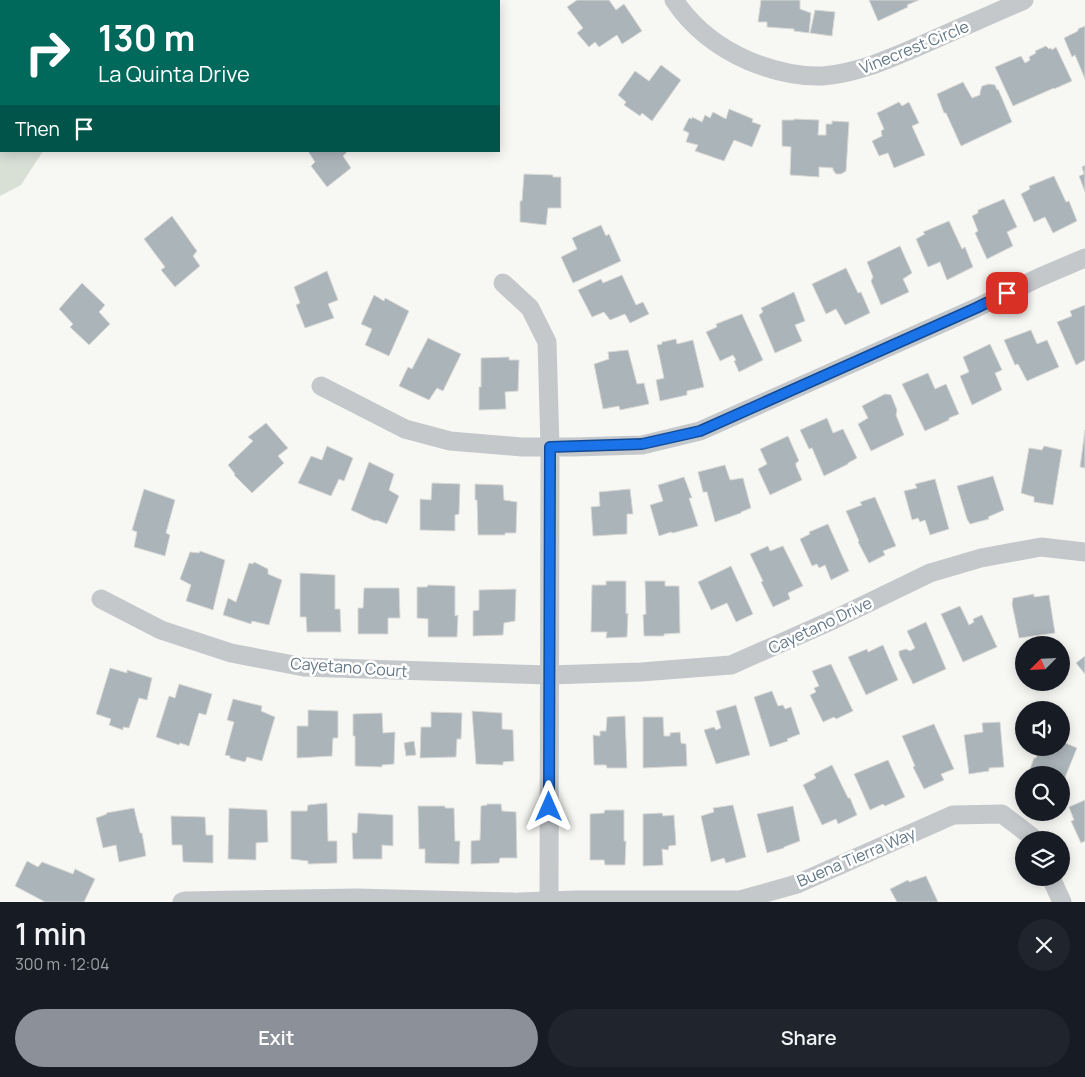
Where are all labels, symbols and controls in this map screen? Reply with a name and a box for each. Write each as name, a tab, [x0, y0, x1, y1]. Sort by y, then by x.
text: 130 m	[98, 14, 195, 62]
street label: Vinecrest Circle	[856, 15, 972, 79]
icon: right	[15, 20, 80, 85]
text: La Quinta Drive	[98, 59, 250, 89]
icon: arrive	[70, 115, 98, 143]
text: Then	[15, 116, 60, 142]
pin	[986, 272, 1028, 314]
icon: arrive	[993, 279, 1021, 307]
street label: Cayetano Drive	[765, 591, 875, 659]
north arrow	[1015, 636, 1070, 691]
map controls	[1015, 636, 1070, 886]
street label: Cayetano Court	[290, 652, 408, 682]
button: sound	[1015, 701, 1070, 756]
button: search	[1015, 766, 1070, 821]
position arrow	[522, 780, 574, 832]
street label: Buena Tierra Way	[793, 822, 919, 892]
button: layers	[1015, 831, 1070, 886]
text: 1 min	[15, 913, 87, 954]
button: close	[1018, 919, 1070, 971]
text: 300 m · 12:04	[15, 953, 110, 975]
button: Exit	[15, 1009, 538, 1067]
button: Share	[548, 1009, 1070, 1067]

